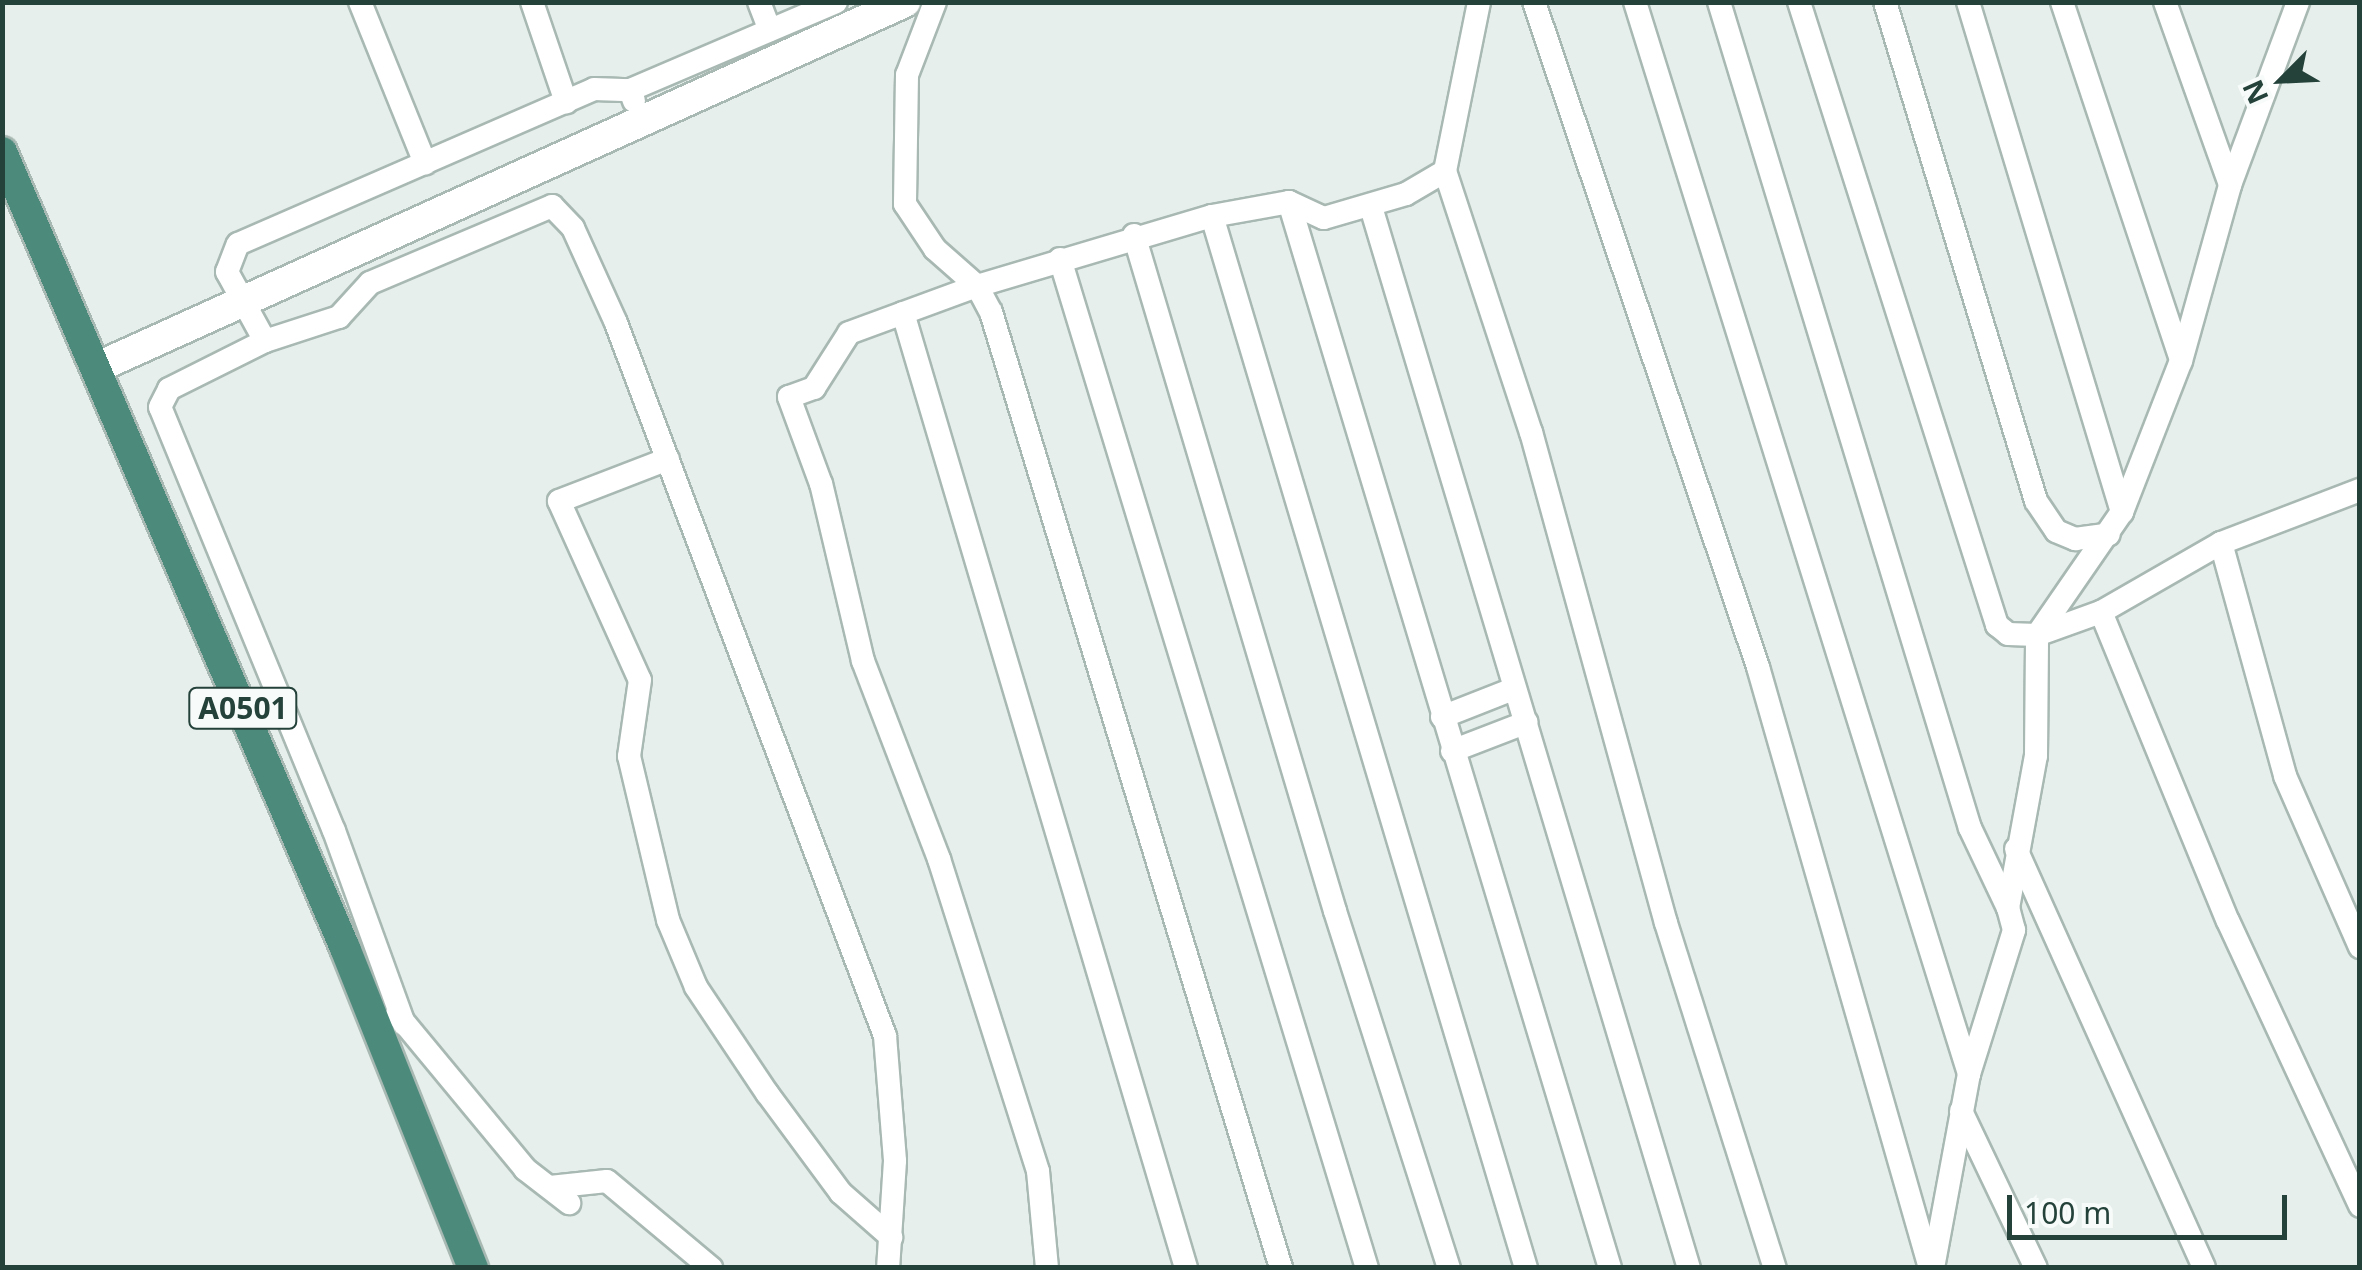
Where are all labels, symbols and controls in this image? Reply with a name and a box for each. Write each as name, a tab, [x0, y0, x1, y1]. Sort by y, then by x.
north arrow	[2232, 30, 2332, 130]
text: N	[2233, 74, 2277, 110]
road number: A0501	[188, 683, 298, 733]
scale bar	[2012, 1175, 2292, 1237]
text: 100 m	[2024, 1192, 2111, 1233]

